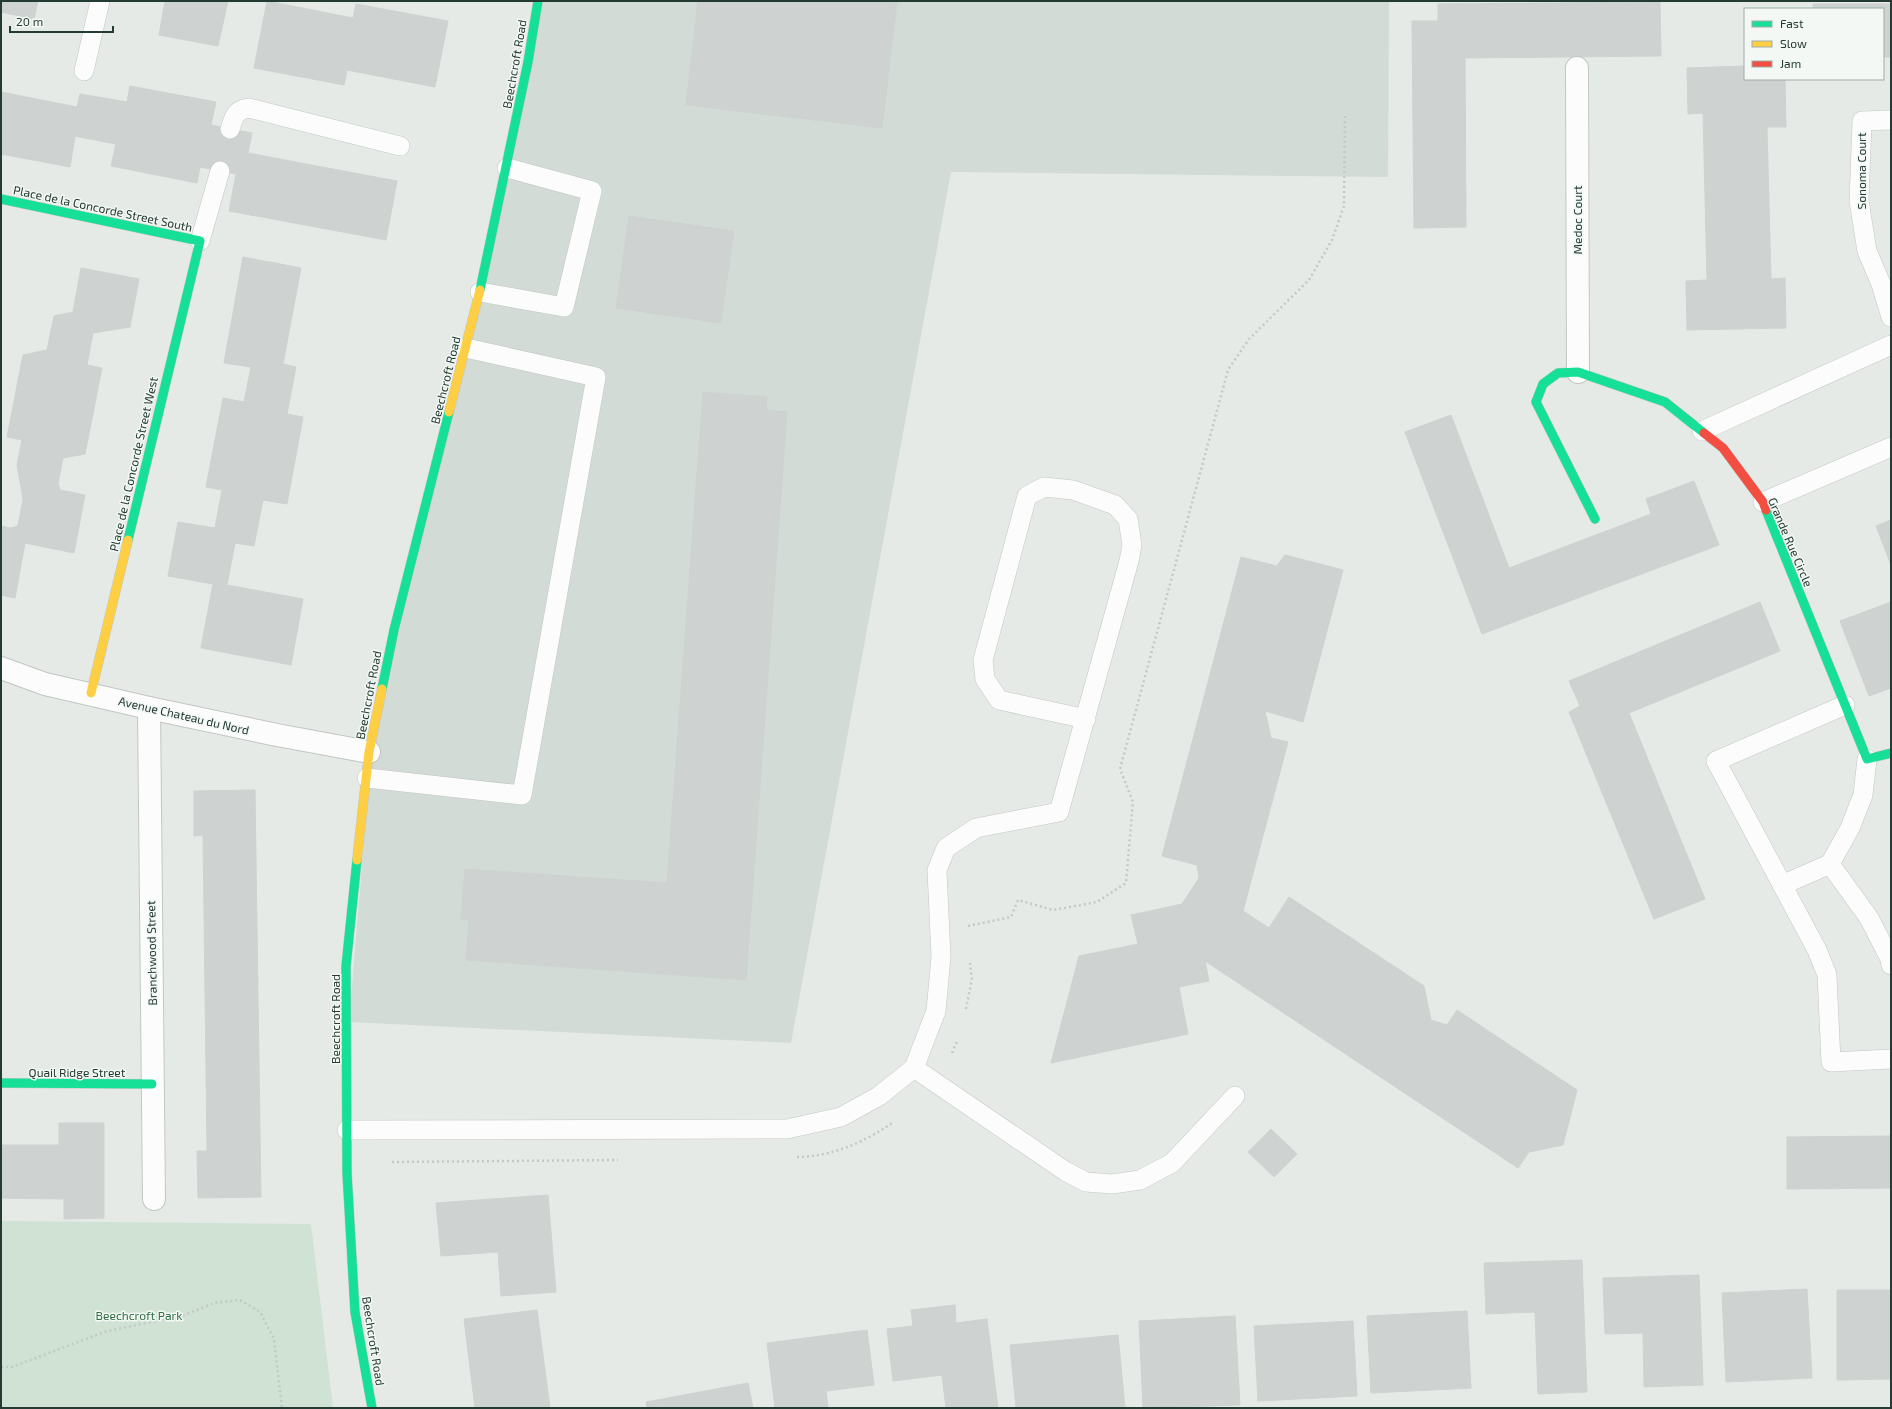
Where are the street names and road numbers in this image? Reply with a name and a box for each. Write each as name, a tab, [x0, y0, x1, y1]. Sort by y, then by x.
street label: Beechcroft Road	[499, 18, 529, 110]
street label: Sonoma Court	[1854, 132, 1868, 210]
street label: Place de la Concorde Street South	[12, 182, 194, 234]
street label: Medoc Court	[1570, 185, 1584, 255]
street label: Beechcroft Road	[427, 335, 463, 425]
street label: Place de la Concorde Street West	[106, 375, 160, 553]
street label: Grande Rue Circle	[1766, 495, 1816, 589]
street label: Beechcroft Road	[353, 650, 383, 740]
street label: Avenue Chateau du Nord	[117, 693, 251, 737]
street label: Branchwood Street	[143, 900, 159, 1006]
street label: Beechcroft Road	[328, 974, 342, 1064]
street label: Quail Ridge Street	[29, 1065, 126, 1080]
street label: Beechcroft Road	[360, 1295, 388, 1387]

